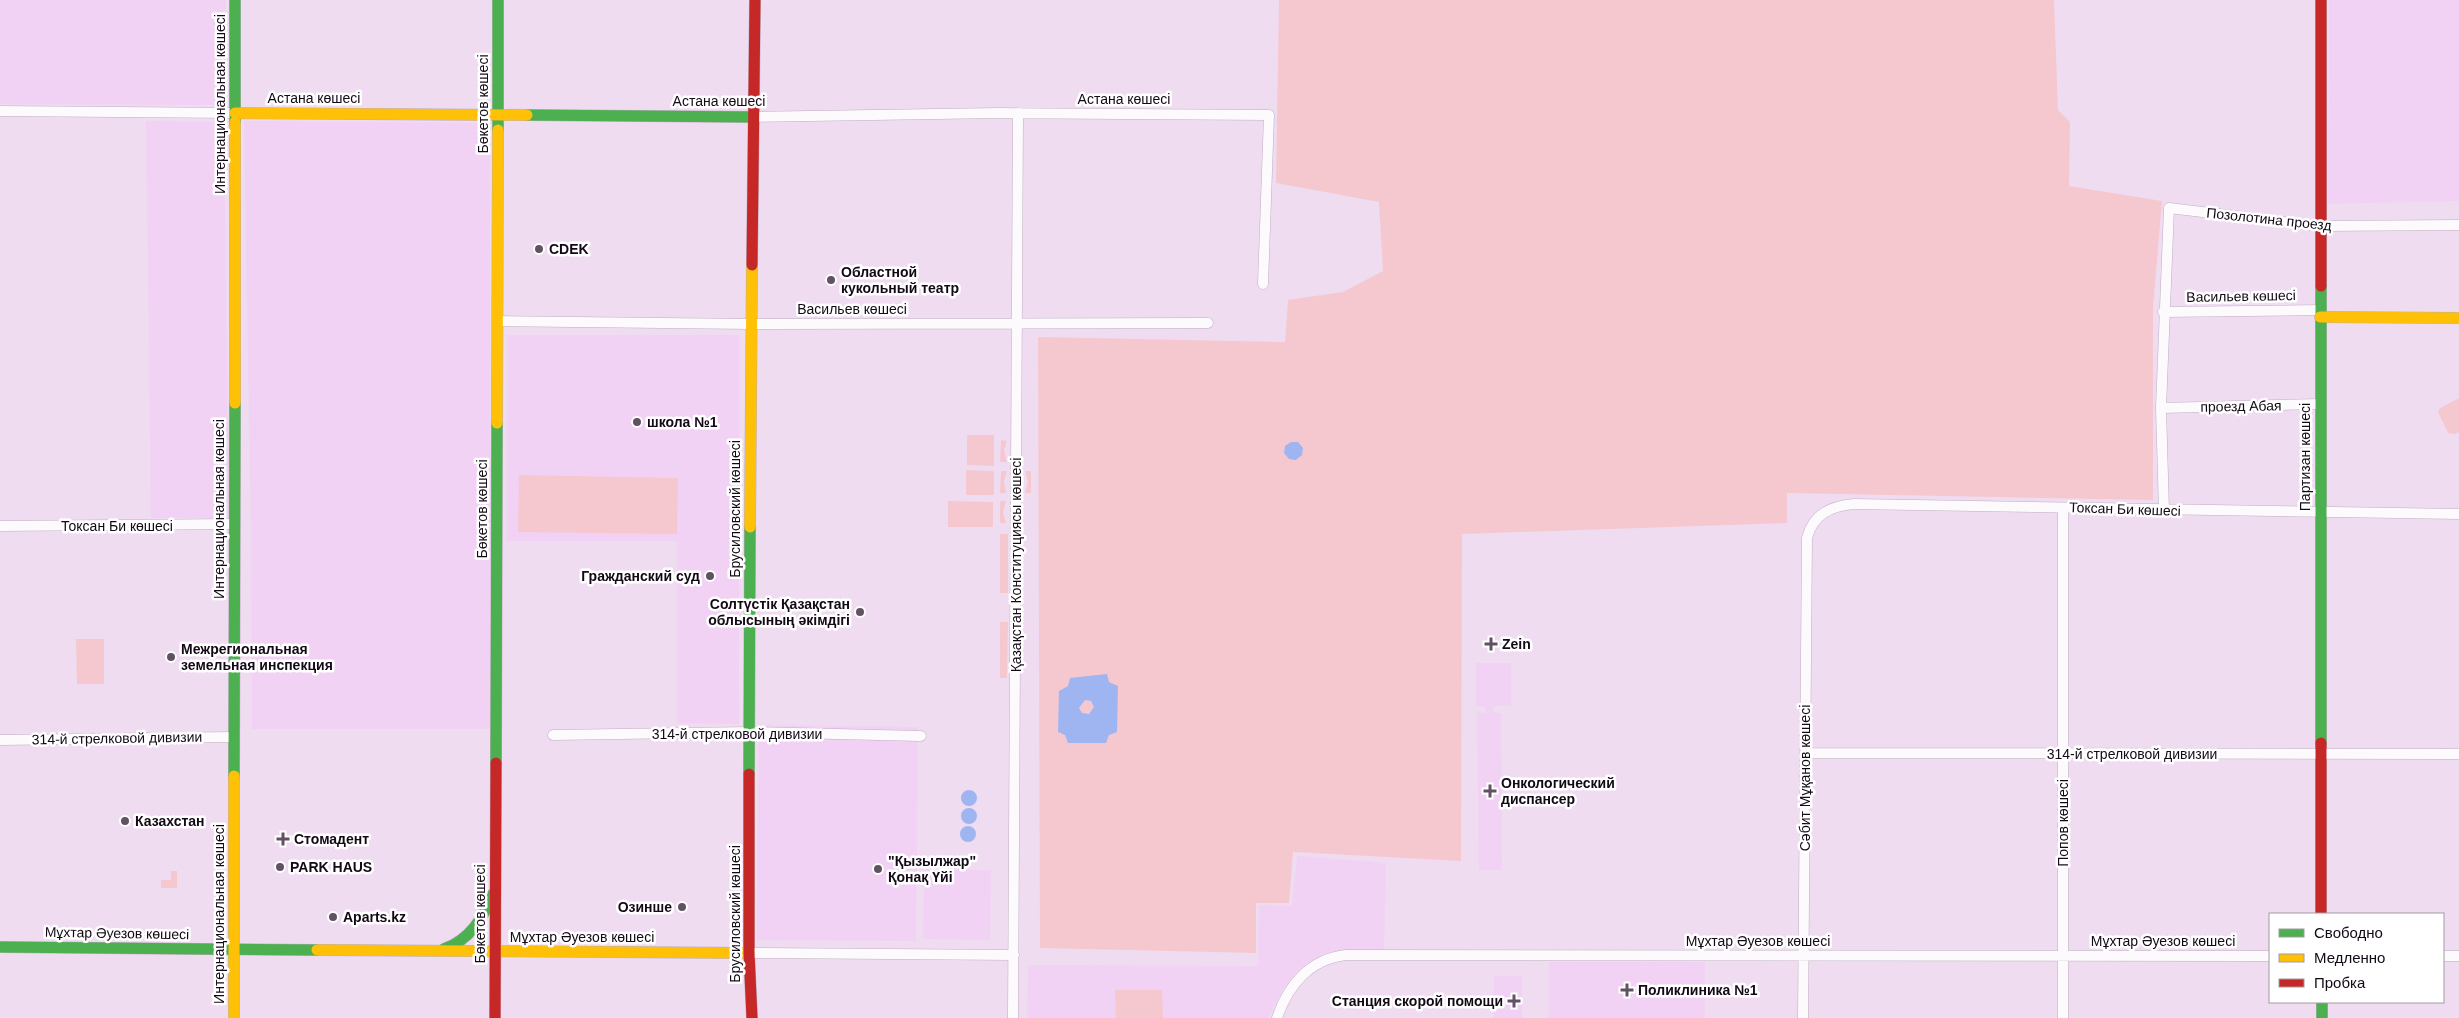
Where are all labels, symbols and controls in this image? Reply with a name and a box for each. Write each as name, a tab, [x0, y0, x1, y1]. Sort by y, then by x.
street label: Интернациональная көшесі	[212, 14, 228, 194]
street label: Бөкетов көшесі	[475, 55, 491, 153]
street label: Астана көшесі	[268, 90, 360, 106]
street label: Астана көшесі	[1078, 91, 1170, 107]
street label: Астана көшесі	[673, 93, 765, 109]
street label: Позолотина проезд	[2206, 204, 2332, 234]
place label: CDEK	[549, 241, 589, 257]
marker: CDEK	[533, 243, 545, 255]
place label: Областной кукольный театр	[841, 264, 959, 296]
marker: Областной кукольный театр	[825, 274, 837, 286]
street label: Васильев көшесі	[2186, 287, 2296, 305]
street label: Васильев көшесі	[797, 301, 907, 317]
street label: проезд Абая	[2200, 397, 2282, 415]
street label: Партизан көшесі	[2297, 403, 2313, 511]
place label: школа №1	[647, 414, 718, 430]
marker: школа №1	[631, 416, 643, 428]
street label: Интернациональная көшесі	[211, 419, 227, 599]
street label: Брусиловский көшесі	[727, 440, 743, 578]
street label: Қазақстан Конституциясы көшесі	[1008, 458, 1024, 672]
street label: Бөкетов көшесі	[474, 460, 490, 558]
street label: Токсан Би көшесі	[2069, 499, 2181, 519]
street label: Токсан Би көшесі	[61, 518, 173, 534]
place label: Гражданский суд	[581, 568, 700, 584]
marker: Гражданский суд	[704, 570, 716, 582]
place label: Солтүстік Қазақстан облысының әкімдігі	[708, 596, 850, 628]
marker: Солтүстік Қазақстан облысының әкімдігі	[854, 606, 866, 618]
place label: Zein	[1502, 636, 1531, 652]
marker: Zein	[1484, 637, 1498, 651]
place label: Межрегиональная земельная инспекция	[181, 641, 333, 673]
marker: Межрегиональная земельная инспекция	[165, 651, 177, 663]
street label: Сәбит Мұқанов көшесі	[1797, 705, 1813, 851]
street label: 314-й стрелковой дивизии	[652, 726, 822, 742]
street label: 314-й стрелковой дивизии	[32, 729, 202, 747]
street label: 314-й стрелковой дивизии	[2047, 746, 2217, 762]
place label: Онкологический диспансер	[1501, 775, 1615, 807]
street label: Попов көшесі	[2055, 779, 2071, 867]
marker: Онкологический диспансер	[1483, 784, 1497, 798]
place label: Казахстан	[135, 813, 205, 829]
marker: Казахстан	[119, 815, 131, 827]
street label: Интернациональная көшесі	[211, 824, 227, 1004]
place label: Стомадент	[294, 831, 369, 847]
marker: Стомадент	[276, 832, 290, 846]
street label: Брусиловский көшесі	[727, 845, 743, 983]
place label: "Қызылжар" Қонақ Үйі	[888, 853, 976, 885]
place label: PARK HAUS	[290, 859, 372, 875]
marker: PARK HAUS	[274, 861, 286, 873]
marker: "Қызылжар" Қонақ Үйі	[872, 863, 884, 875]
street label: Бөкетов көшесі	[472, 865, 488, 963]
place label: Озинше	[618, 899, 672, 915]
marker: Озинше	[676, 901, 688, 913]
place label: Aparts.kz	[343, 909, 406, 925]
marker: Aparts.kz	[327, 911, 339, 923]
legend	[2269, 913, 2444, 1003]
street label: Мұхтар Әуезов көшесі	[45, 924, 189, 942]
text: Свободно	[2314, 924, 2383, 941]
street label: Мұхтар Әуезов көшесі	[510, 929, 654, 945]
street label: Мұхтар Әуезов көшесі	[1686, 933, 1830, 949]
street label: Мұхтар Әуезов көшесі	[2091, 933, 2235, 949]
text: Медленно	[2314, 949, 2385, 966]
text: Пробка	[2314, 974, 2366, 991]
place label: Поликлиника №1	[1638, 982, 1758, 998]
marker: Поликлиника №1	[1620, 983, 1634, 997]
place label: Станция скорой помощи	[1332, 993, 1503, 1009]
marker: Станция скорой помощи	[1507, 994, 1521, 1008]

